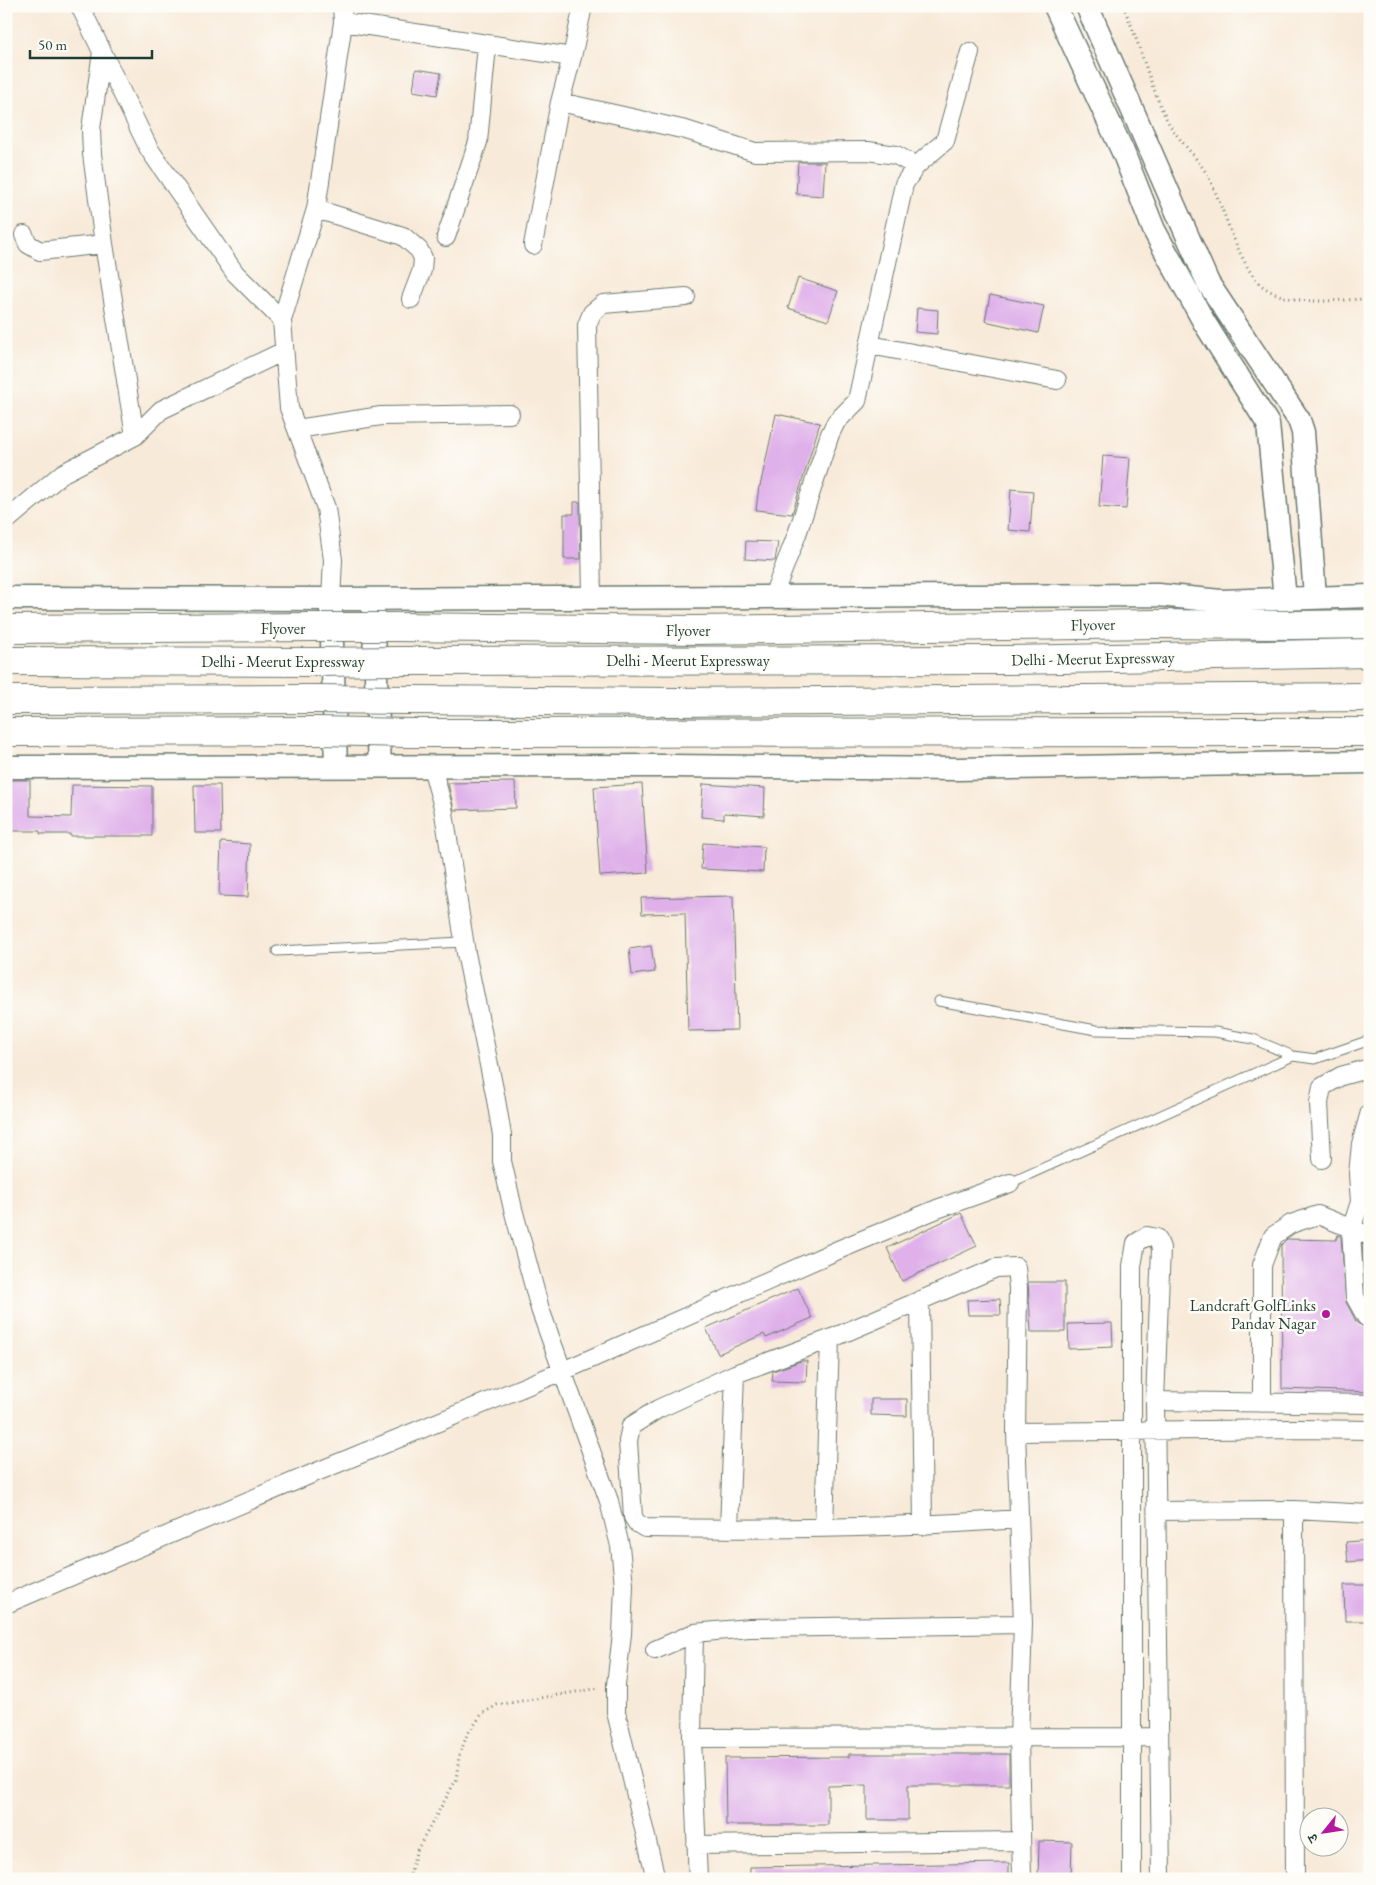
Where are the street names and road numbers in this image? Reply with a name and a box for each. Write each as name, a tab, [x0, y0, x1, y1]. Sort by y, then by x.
street label: Flyover	[1071, 614, 1116, 635]
street label: Flyover	[261, 618, 306, 639]
street label: Flyover	[666, 620, 711, 641]
street label: Delhi - Meerut Expressway	[1011, 647, 1176, 670]
street label: Delhi - Meerut Expressway	[606, 650, 771, 671]
street label: Delhi - Meerut Expressway	[201, 651, 366, 672]

